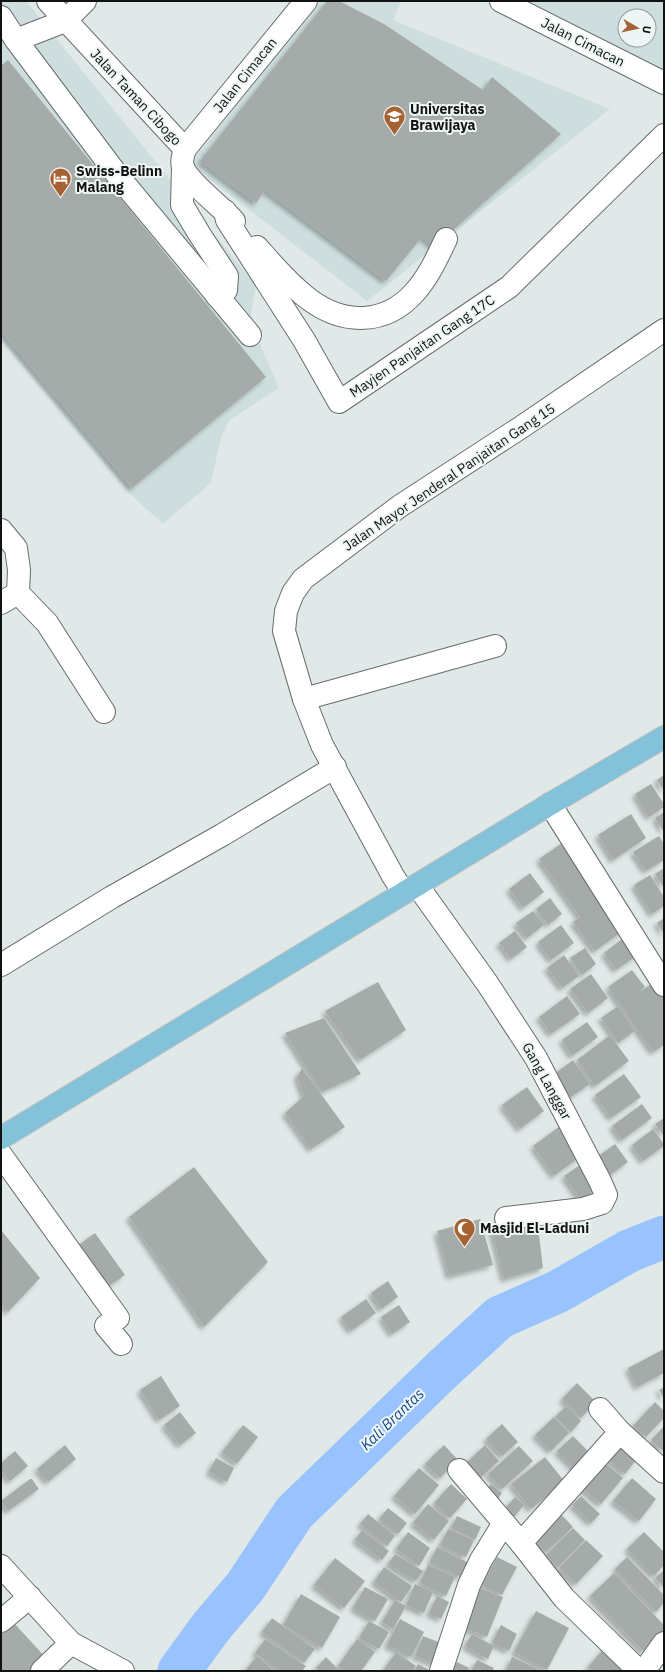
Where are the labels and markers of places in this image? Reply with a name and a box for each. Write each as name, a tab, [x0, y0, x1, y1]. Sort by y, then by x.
place label: Universitas Brawijaya	[410, 100, 484, 134]
school or university icon: Universitas Brawijaya	[381, 104, 407, 137]
place label: Swiss-Belinn Malang	[76, 162, 162, 196]
hotel icon: Swiss-Belinn Malang	[48, 166, 74, 199]
mosque icon: Masjid El-Laduni	[452, 1215, 478, 1248]
place label: Masjid El-Laduni	[480, 1219, 589, 1237]

